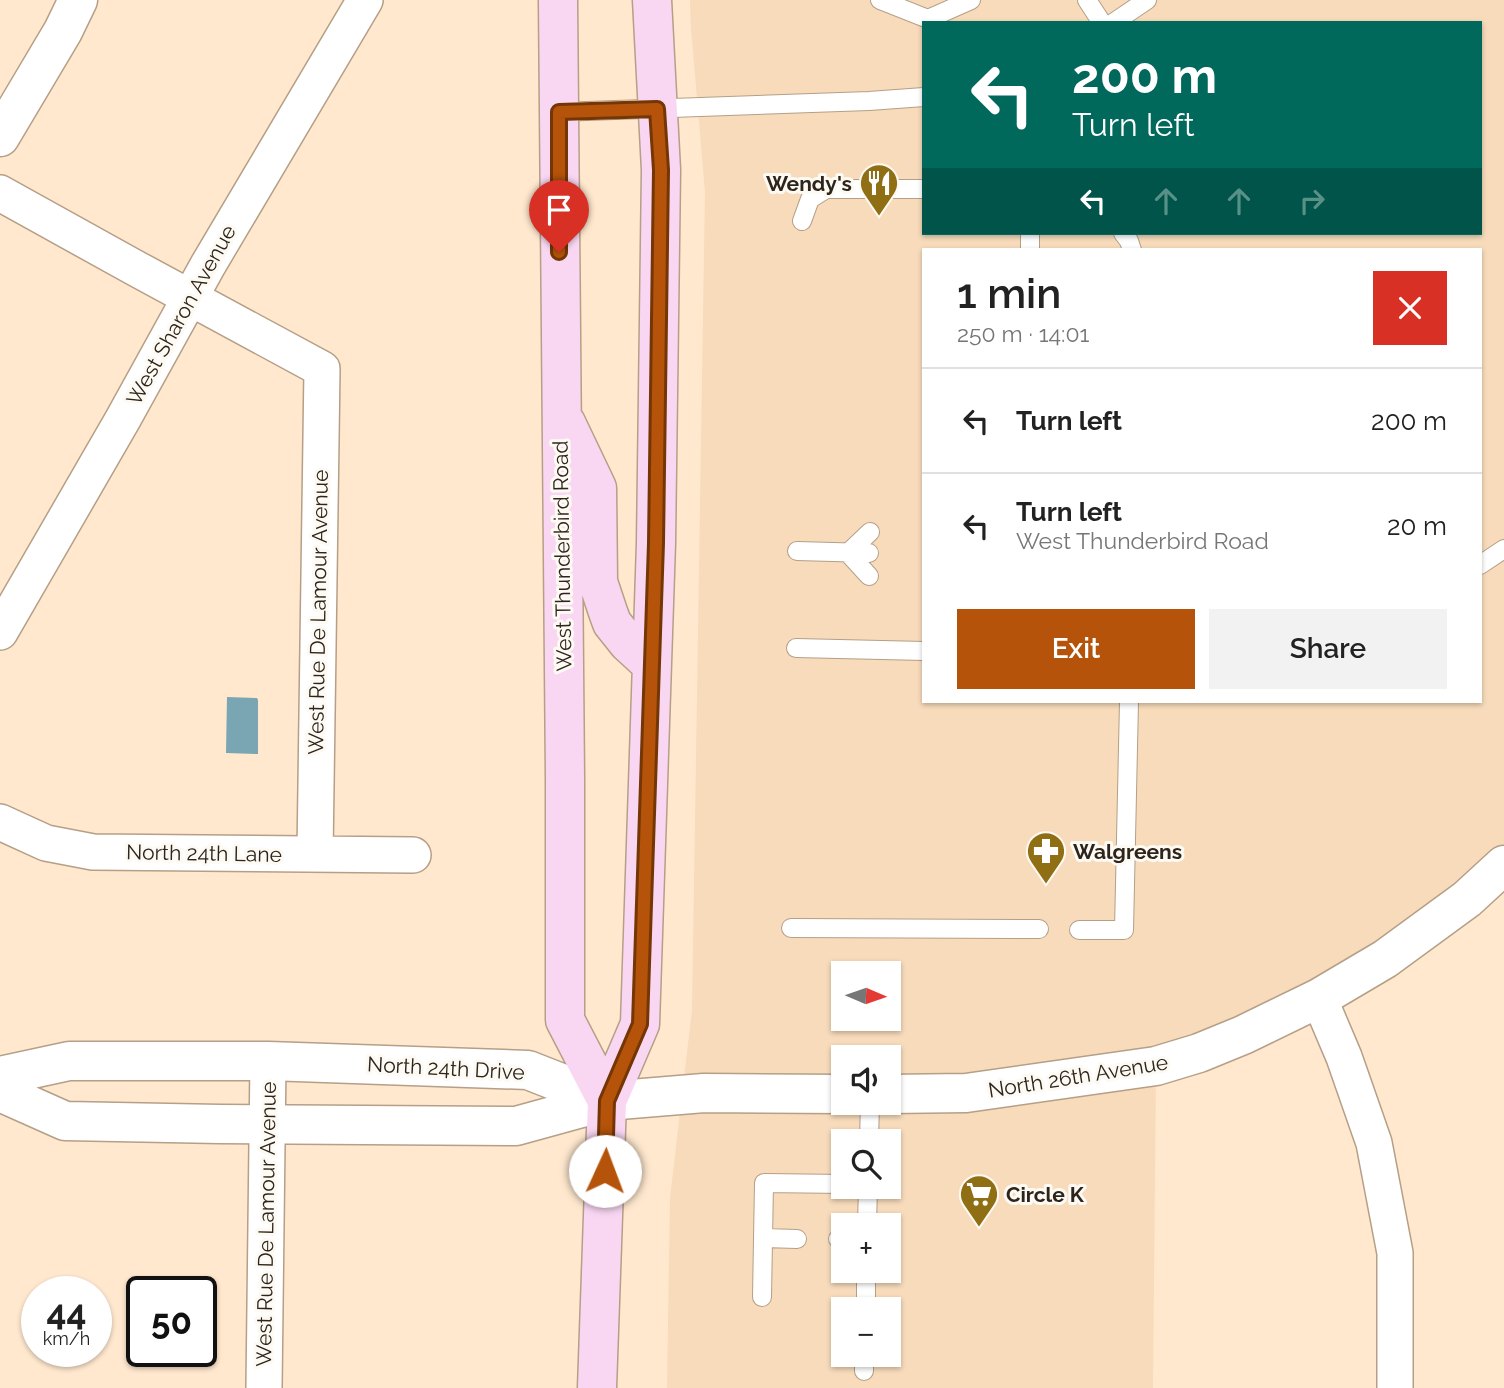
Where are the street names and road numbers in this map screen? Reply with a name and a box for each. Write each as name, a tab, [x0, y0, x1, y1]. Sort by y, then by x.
street label: West Sharon Avenue	[121, 221, 241, 409]
street label: West Thunderbird Road	[547, 440, 577, 672]
street label: West Rue De Lamour Avenue	[303, 469, 333, 755]
street label: North 24th Lane	[126, 839, 282, 867]
street label: North 26th Avenue	[986, 1049, 1170, 1103]
street label: North 24th Drive	[367, 1051, 525, 1085]
street label: West Rue De Lamour Avenue	[251, 1081, 281, 1367]

